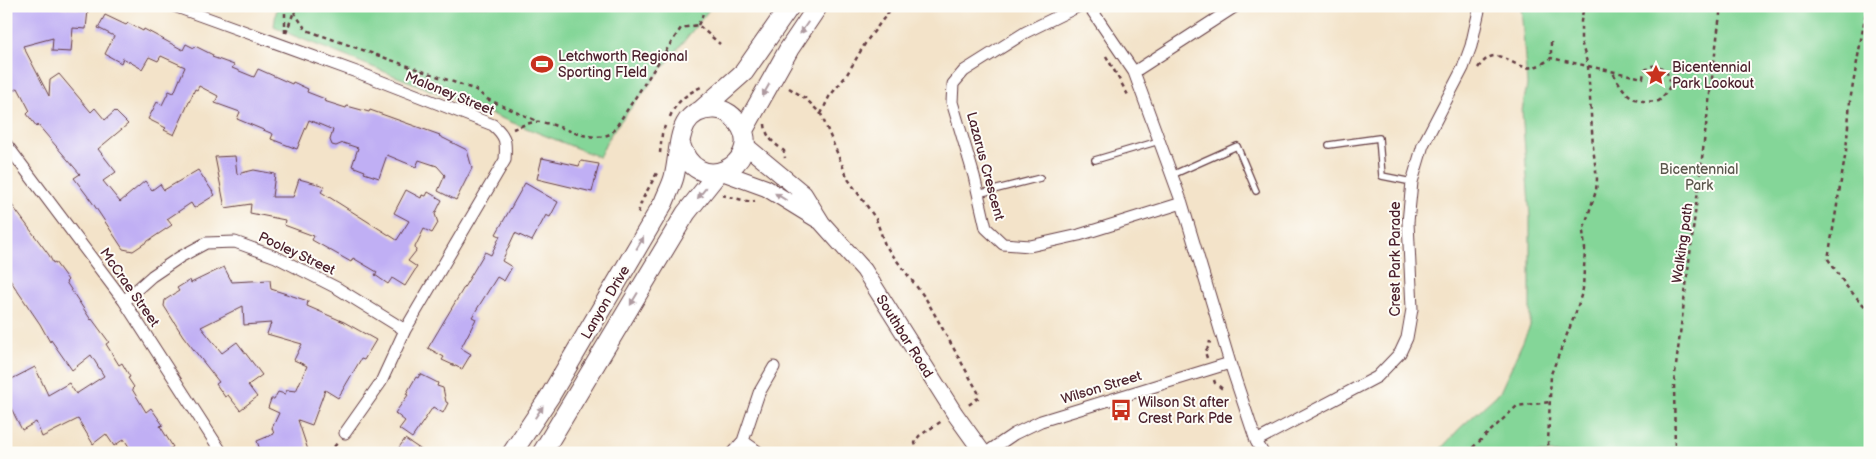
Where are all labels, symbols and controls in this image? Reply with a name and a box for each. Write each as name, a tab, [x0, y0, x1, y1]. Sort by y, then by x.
one-way arrow	[799, 21, 809, 35]
place label: Letchworth Regional Sporting FIeld	[558, 48, 688, 81]
sports icon: Letchworth Regional Sporting FIeld	[529, 51, 555, 77]
place label: Bicentennial Park Lookout	[1672, 59, 1755, 92]
place icon: Bicentennial Park Lookout	[1643, 62, 1669, 88]
street label: Maloney Street	[403, 68, 497, 119]
one-way arrow	[762, 83, 770, 97]
street label: Lazarus Crescent	[963, 110, 1008, 223]
park label: Bicentennial Park	[1660, 161, 1738, 194]
one-way arrow	[697, 186, 708, 199]
one-way arrow	[774, 192, 788, 201]
street label: Crest Park Parade	[1387, 201, 1404, 317]
street label: Walking path	[1668, 202, 1697, 284]
street label: Pooley Street	[256, 228, 338, 279]
one-way arrow	[636, 236, 645, 249]
street label: McCrae Street	[96, 245, 163, 331]
street label: Lanyon Drive	[578, 263, 633, 342]
street label: Southbar Road	[872, 292, 937, 381]
one-way arrow	[629, 293, 638, 306]
street label: Wilson Street	[1059, 367, 1144, 408]
place label: Wilson St after Crest Park Pde	[1138, 394, 1232, 427]
bus stop icon: Wilson St after Crest Park Pde	[1108, 397, 1134, 423]
one-way arrow	[534, 405, 544, 419]

